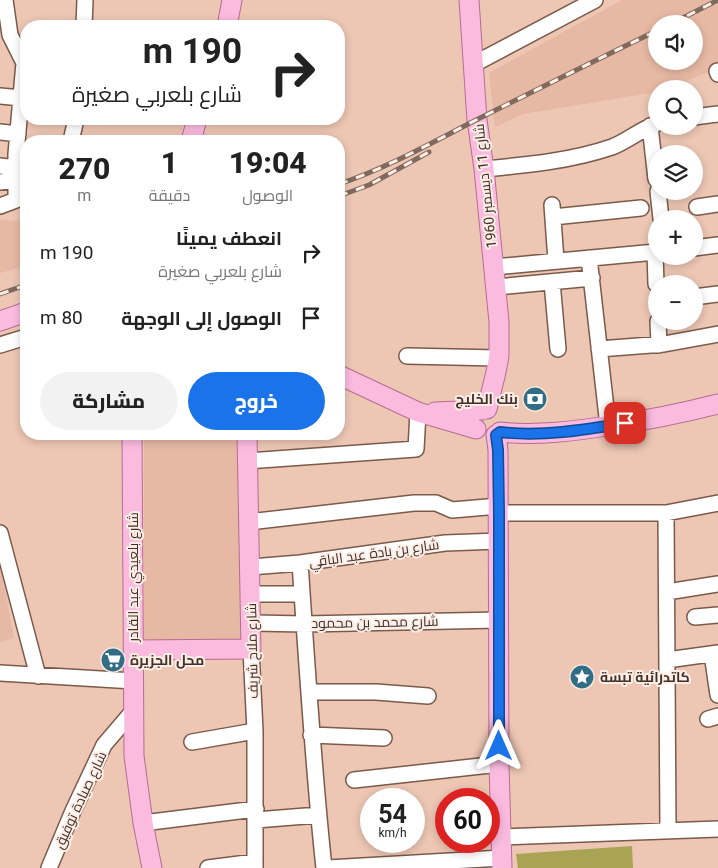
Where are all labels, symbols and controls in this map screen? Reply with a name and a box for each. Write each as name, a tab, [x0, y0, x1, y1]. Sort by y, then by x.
map controls	[648, 15, 703, 330]
button: sound	[648, 15, 703, 70]
text: 190 m	[143, 31, 242, 72]
icon: right	[260, 40, 325, 105]
button: search	[648, 80, 703, 135]
text: شارع بلعربي صغيرة	[72, 82, 242, 107]
street label: شارع 11 ديسمبر 1960	[471, 123, 500, 249]
text: 1	[161, 145, 178, 180]
text: 19:04	[229, 145, 307, 180]
button: layers	[648, 145, 703, 200]
text: 270	[58, 151, 110, 186]
text: m	[77, 186, 91, 205]
text: دقيقة	[149, 186, 190, 205]
text: الوصول	[242, 186, 293, 205]
button: +	[648, 210, 703, 265]
text: انعطف يمينًا	[176, 227, 282, 250]
icon: right	[297, 239, 325, 267]
text: 190 m	[40, 241, 93, 264]
text: شارع بلعربي صغيرة	[158, 262, 282, 281]
button: −	[648, 275, 703, 330]
icon: arrive	[297, 304, 325, 332]
text: 80 m	[40, 306, 83, 329]
text: الوصول إلى الوجهة	[121, 307, 282, 330]
button: مشاركة	[40, 372, 178, 430]
button: خروج	[188, 372, 325, 430]
bank icon: بنك الخليج	[522, 386, 548, 412]
place label: بنك الخليج	[455, 391, 518, 409]
pin	[604, 402, 646, 444]
icon: arrive	[611, 409, 639, 437]
street label: شارع بلعيدي عبد القادر	[125, 512, 145, 643]
street label: شارع بن بادة عبد الباقي	[308, 536, 441, 574]
street label: شارع ملاح شريف	[243, 603, 262, 699]
street label: شارع محمد بن محمود	[311, 613, 439, 632]
supermarket icon: محل الجزيرة	[100, 647, 126, 673]
place label: محل الجزيرة	[130, 652, 204, 669]
place icon: كاتدرائية تبسة	[569, 664, 595, 690]
place label: كاتدرائية تبسة	[600, 669, 690, 685]
position arrow	[472, 719, 524, 771]
street label: شارع صيادة توفيق	[50, 749, 110, 852]
speed limit sign: 60	[435, 788, 500, 853]
text: 54	[378, 800, 407, 829]
text: km/h	[378, 826, 407, 840]

